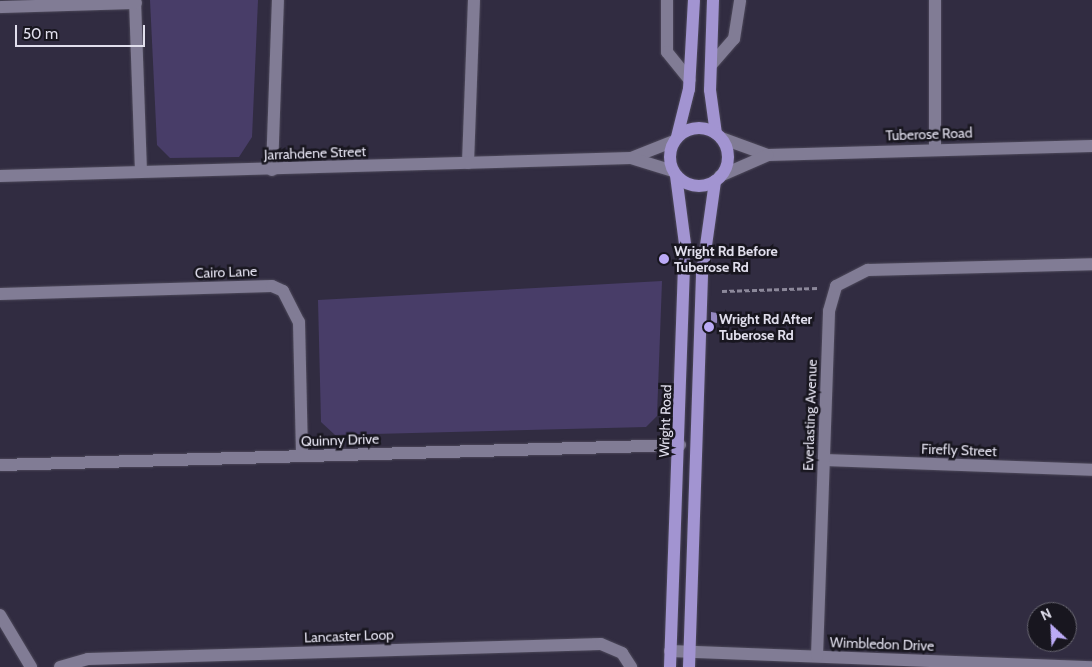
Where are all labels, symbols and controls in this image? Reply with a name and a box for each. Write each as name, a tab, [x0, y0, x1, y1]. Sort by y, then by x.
scale bar	[18, 15, 148, 47]
text: 50 m	[23, 25, 58, 43]
street label: Tuberose Road	[885, 124, 973, 144]
street label: Jarrahdene Street	[264, 143, 366, 163]
place label: Wright Rd Before Tuberose Rd	[674, 243, 778, 276]
marker: Wright Rd Before Tuberose Rd	[658, 253, 670, 265]
street label: Cairo Lane	[195, 263, 257, 281]
place label: Wright Rd After Tuberose Rd	[719, 311, 812, 344]
marker: Wright Rd After Tuberose Rd	[703, 321, 715, 333]
street label: Everlasting Avenue	[800, 359, 820, 471]
street label: Wright Road	[655, 384, 675, 458]
street label: Quinny Drive	[301, 430, 379, 450]
street label: Firefly Street	[921, 440, 997, 460]
north arrow	[1027, 602, 1077, 652]
text: N	[1038, 604, 1054, 625]
street label: Lancaster Loop	[304, 626, 394, 646]
street label: Wimbledon Drive	[830, 634, 934, 654]

